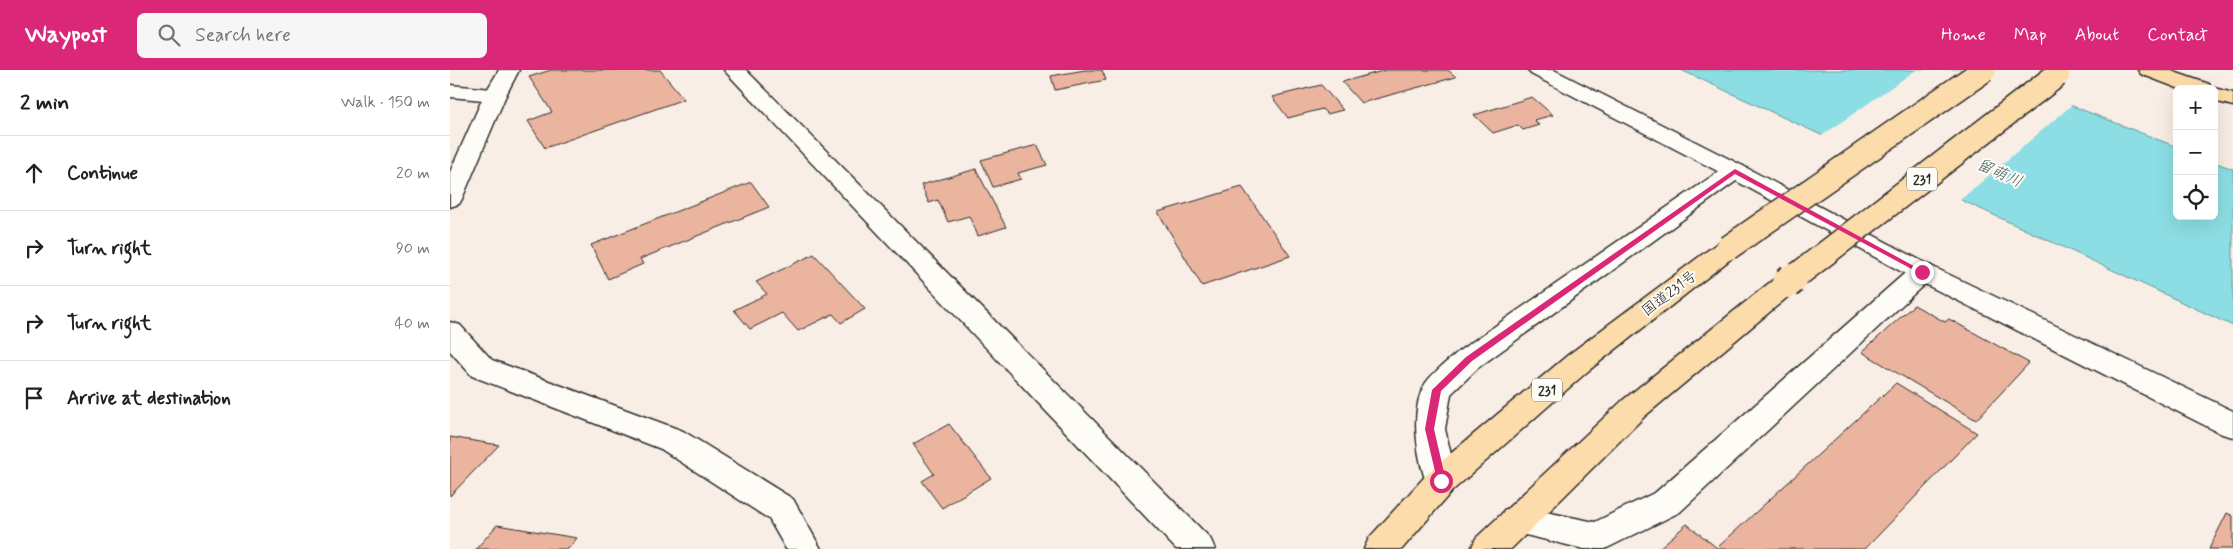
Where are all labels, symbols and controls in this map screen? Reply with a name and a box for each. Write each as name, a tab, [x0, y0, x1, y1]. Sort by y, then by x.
search box	[137, 13, 487, 58]
text: Waypost	[25, 20, 107, 51]
icon: search	[155, 21, 183, 49]
text: Search here	[195, 23, 291, 48]
text: Home	[1941, 23, 1986, 47]
text: Map	[2014, 23, 2047, 47]
text: About	[2075, 23, 2119, 47]
text: Contact	[2147, 23, 2208, 47]
map controls	[2173, 85, 2218, 220]
button: +	[2173, 85, 2218, 130]
text: 2 min	[20, 89, 69, 117]
text: Walk · 150 m	[341, 92, 430, 113]
button: −	[2173, 130, 2218, 175]
water label: 留萌川	[1973, 154, 2026, 193]
icon: ahead	[20, 159, 48, 187]
text: Continue	[67, 161, 138, 186]
text: 20 m	[396, 163, 430, 184]
road number: 231	[1907, 168, 1937, 190]
button: locate	[2173, 175, 2218, 220]
icon: right	[20, 234, 48, 262]
text: Turn right	[67, 236, 151, 261]
text: 90 m	[396, 238, 430, 259]
route end	[1911, 261, 1934, 284]
street label: 国道231号	[1638, 266, 1701, 321]
icon: right	[20, 309, 48, 337]
text: Turn right	[67, 311, 151, 336]
text: 40 m	[394, 313, 430, 334]
road number: 231	[1532, 378, 1562, 402]
icon: arrive	[20, 384, 48, 412]
text: Arrive at destination	[67, 386, 231, 411]
route start	[1430, 470, 1453, 493]

